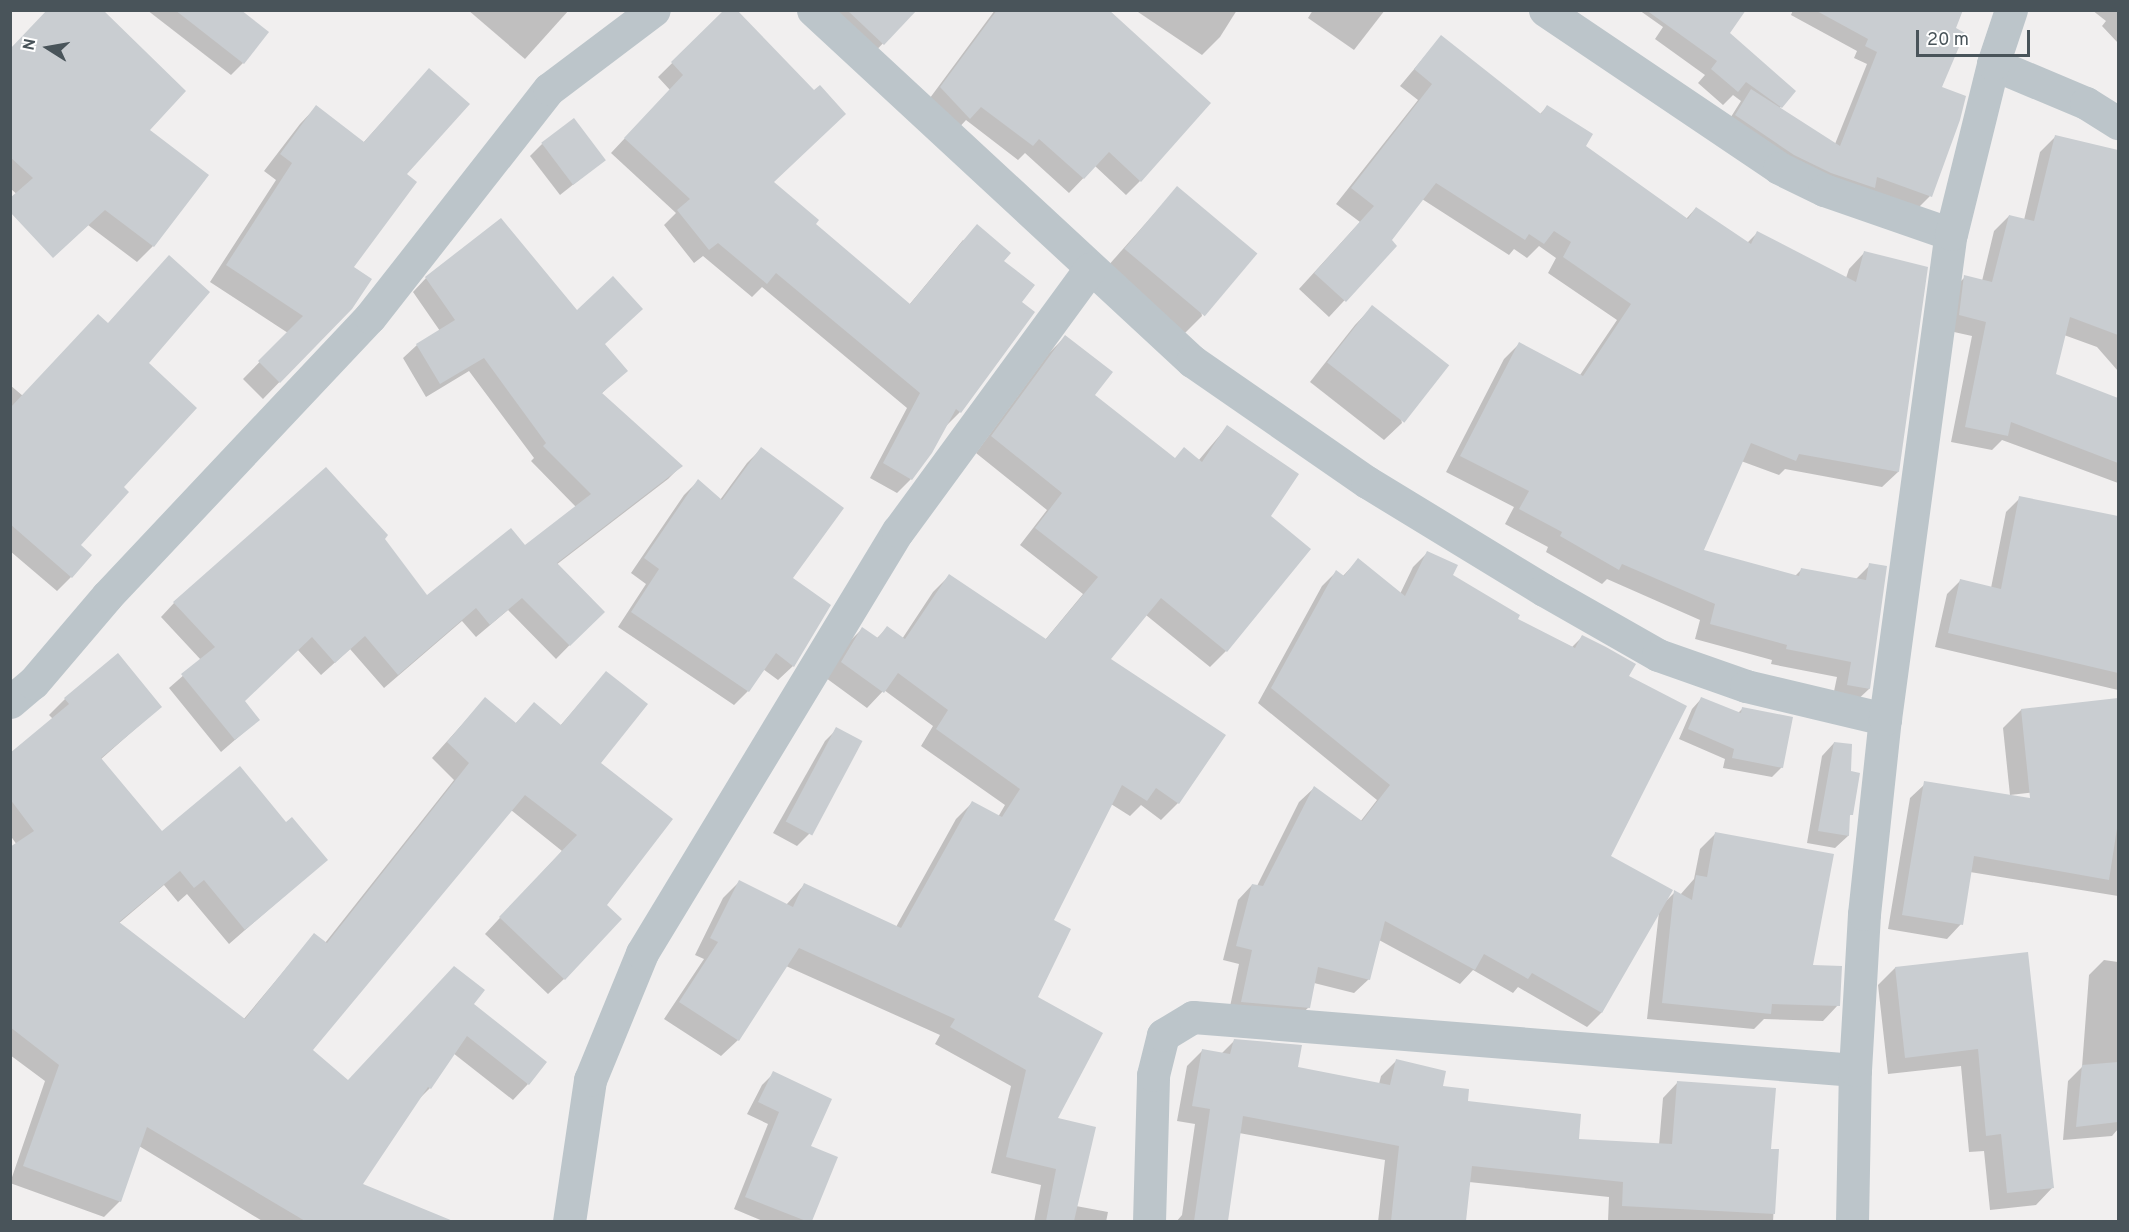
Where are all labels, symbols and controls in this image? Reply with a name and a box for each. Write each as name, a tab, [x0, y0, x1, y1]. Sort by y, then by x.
north arrow	[18, 18, 78, 78]
scale bar	[1919, 18, 2033, 56]
text: 20 m	[1927, 29, 1969, 52]
text: N	[19, 37, 41, 52]

